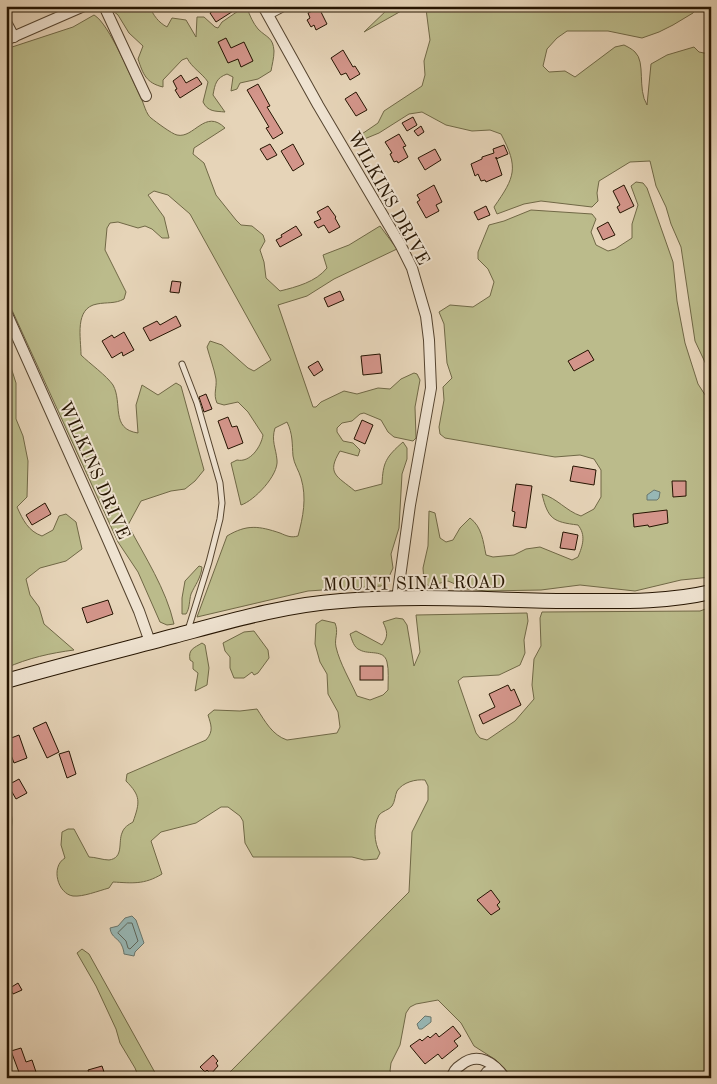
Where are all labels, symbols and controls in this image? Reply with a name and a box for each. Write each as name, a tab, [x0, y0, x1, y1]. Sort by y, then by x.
street label: WILKINS DRIVE	[344, 129, 432, 268]
street label: WILKINS DRIVE	[55, 398, 133, 542]
street label: MOUNT SINAI ROAD	[323, 573, 505, 595]

